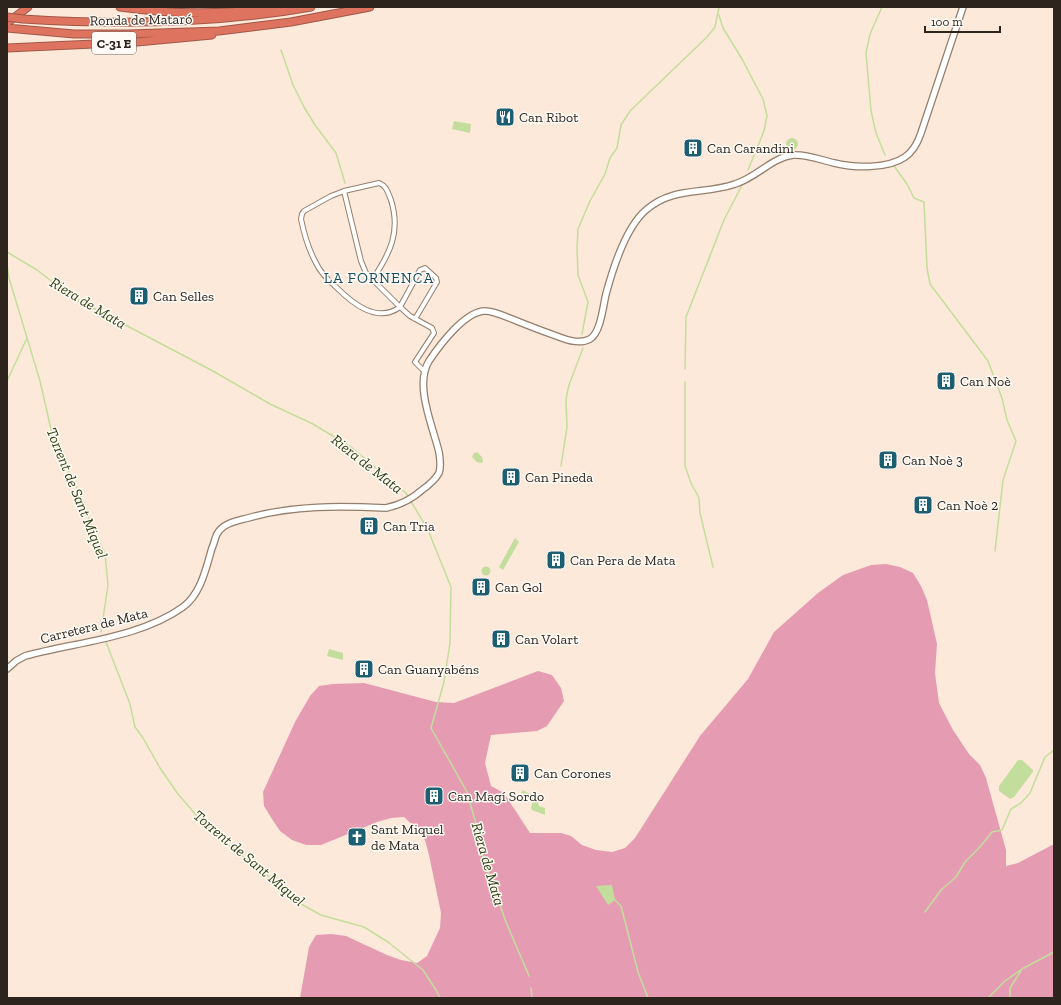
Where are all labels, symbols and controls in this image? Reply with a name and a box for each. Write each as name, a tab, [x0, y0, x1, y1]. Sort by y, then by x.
scale bar	[925, 8, 1000, 34]
street label: Ronda de Mataró	[89, 11, 193, 29]
text: 100 m	[931, 15, 963, 29]
road number: C-31 E	[92, 32, 136, 54]
restaurant icon: Can Ribot	[494, 106, 516, 128]
place label: Can Ribot	[519, 109, 579, 126]
building icon: Can Carandini	[682, 137, 704, 159]
place label: Can Carandini	[707, 140, 794, 157]
district label: LA FORNENCA	[324, 269, 434, 287]
water label: Riera de Mata	[47, 273, 129, 333]
building icon: Can Selles	[128, 285, 150, 307]
place label: Can Selles	[153, 288, 214, 305]
building icon: Can Noè	[935, 370, 957, 392]
place label: Can Noè	[960, 373, 1011, 390]
water label: Torrent de Sant Miquel	[43, 425, 111, 561]
water label: Riera de Mata	[328, 431, 406, 497]
building icon: Can Noè 3	[877, 449, 899, 471]
place label: Can Noè 3	[902, 452, 963, 469]
building icon: Can Pineda	[500, 466, 522, 488]
place label: Can Pineda	[525, 469, 593, 486]
building icon: Can Noè 2	[912, 494, 934, 516]
place label: Can Noè 2	[937, 497, 998, 514]
building icon: Can Tria	[358, 515, 380, 537]
place label: Can Tria	[383, 518, 435, 535]
building icon: Can Pera de Mata	[545, 549, 567, 571]
place label: Can Pera de Mata	[570, 552, 676, 569]
building icon: Can Gol	[470, 576, 492, 598]
place label: Can Gol	[495, 579, 543, 596]
street label: Carretera de Mata	[39, 604, 150, 648]
building icon: Can Volart	[490, 628, 512, 650]
place label: Can Volart	[515, 631, 579, 648]
building icon: Can Guanyabéns	[353, 658, 375, 680]
place label: Can Guanyabéns	[378, 661, 479, 678]
building icon: Can Corones	[509, 762, 531, 784]
place label: Can Corones	[534, 765, 611, 782]
building icon: Can Magí Sordo	[423, 785, 445, 807]
place label: Can Magí Sordo	[448, 788, 544, 805]
water label: Torrent de Sant Miquel	[190, 806, 308, 910]
water label: Riera de Mata	[468, 820, 508, 908]
place label: Sant Miquel de Mata	[371, 821, 444, 854]
church icon: Sant Miquel de Mata	[346, 826, 368, 848]

